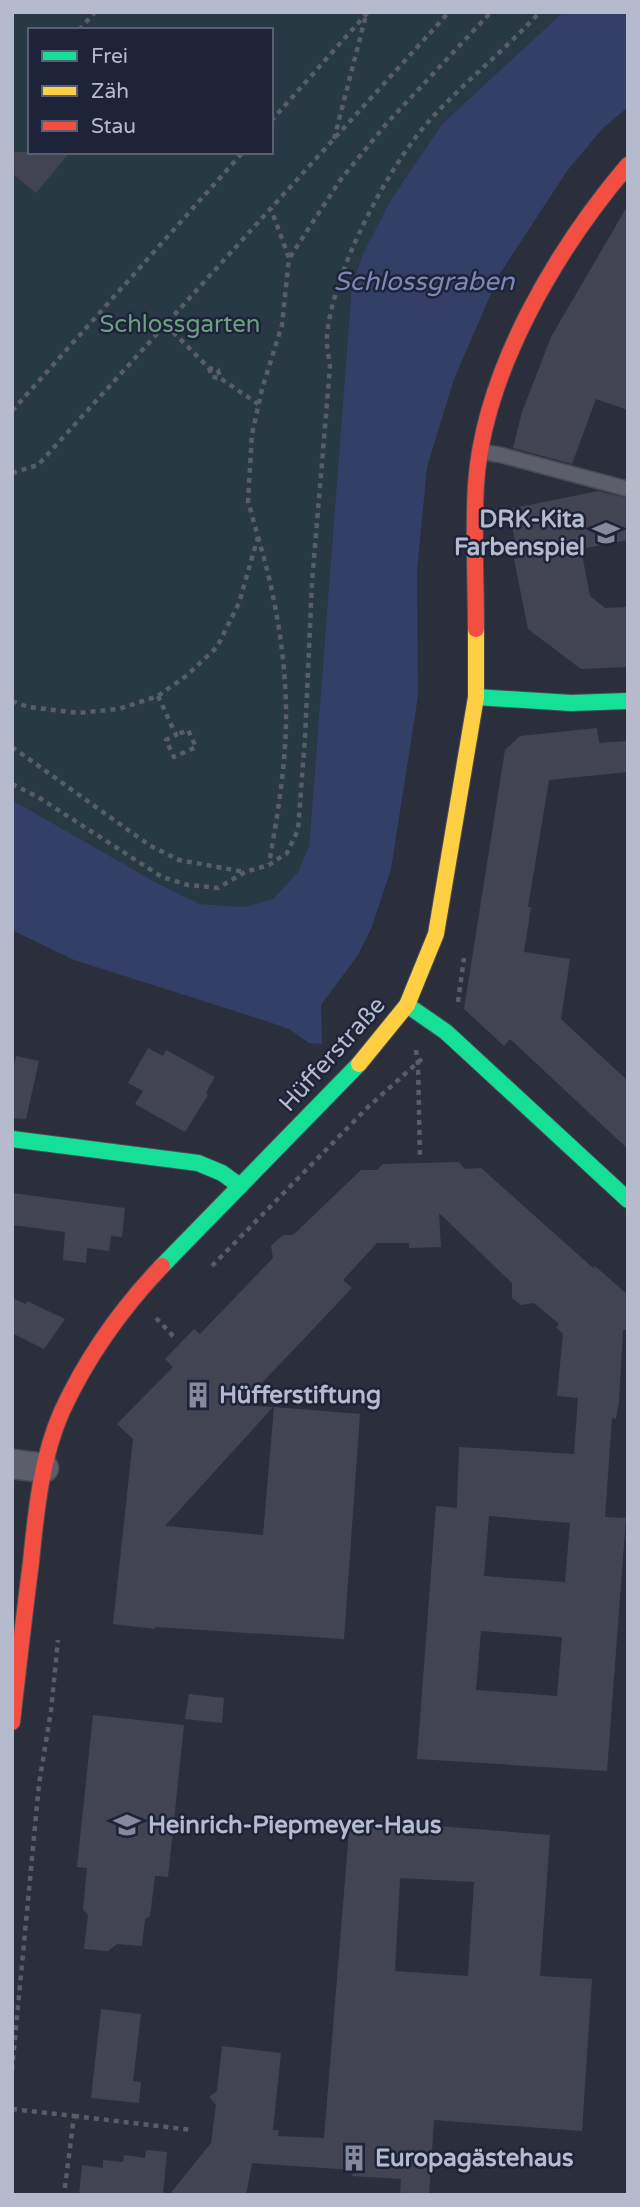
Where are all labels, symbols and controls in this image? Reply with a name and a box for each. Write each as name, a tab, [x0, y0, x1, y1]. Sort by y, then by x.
legend	[28, 28, 273, 154]
text: Frei	[91, 44, 128, 69]
text: Zäh	[91, 79, 129, 104]
text: Stau	[91, 114, 136, 139]
water label: Schlossgraben	[334, 266, 516, 297]
park label: Schlossgarten	[100, 310, 260, 339]
place label: DRK-Kita Farbenspiel	[454, 505, 585, 562]
school or university icon: DRK-Kita Farbenspiel	[591, 518, 621, 548]
street label: Hüfferstraße	[273, 991, 392, 1118]
building icon: Hüfferstiftung	[183, 1380, 213, 1410]
place label: Hüfferstiftung	[219, 1381, 381, 1410]
school or university icon: Heinrich-Piepmeyer-Haus	[112, 1810, 142, 1840]
place label: Heinrich-Piepmeyer-Haus	[148, 1811, 441, 1840]
building icon: Europagästehaus	[339, 2143, 369, 2173]
place label: Europagästehaus	[375, 2144, 573, 2173]

